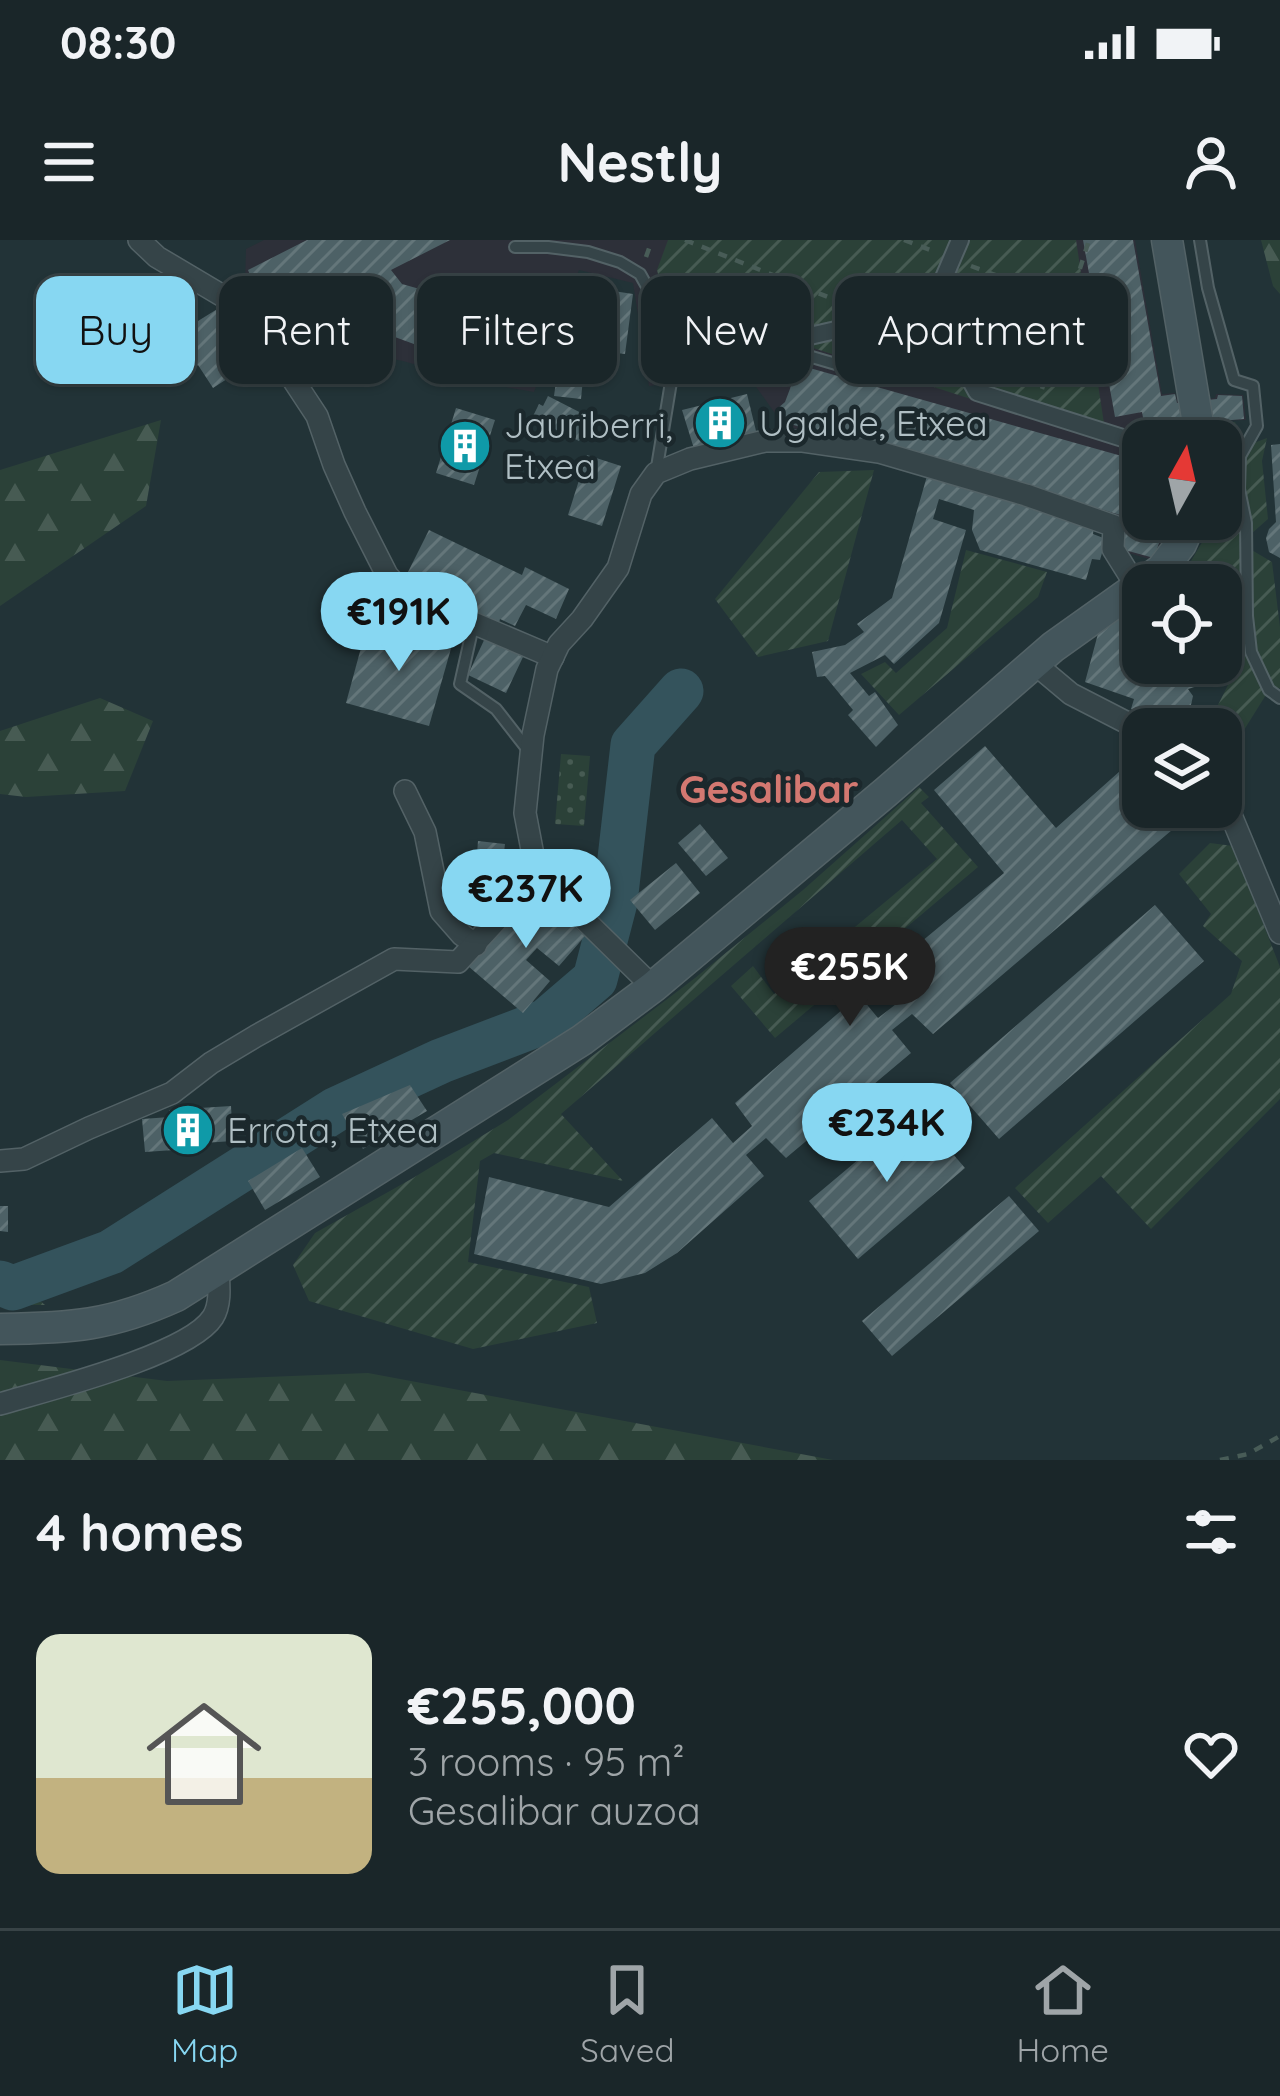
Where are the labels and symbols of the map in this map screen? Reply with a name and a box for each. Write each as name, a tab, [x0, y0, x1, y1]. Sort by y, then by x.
building icon: Ugalde, Etxea	[692, 395, 748, 451]
place label: Ugalde, Etxea	[759, 400, 988, 445]
place label: Jauriberri, Etxea	[504, 402, 673, 488]
building icon: Jauriberri, Etxea	[437, 418, 493, 474]
north arrow	[1122, 420, 1242, 540]
pin: €191K	[315, 572, 483, 674]
district label: Gesalibar	[679, 764, 859, 813]
pin: €237K	[442, 849, 610, 951]
pin: €255K	[766, 927, 934, 1029]
pin: €234K	[803, 1083, 971, 1185]
building icon: Errota, Etxea	[160, 1102, 216, 1158]
place label: Errota, Etxea	[227, 1107, 439, 1152]

